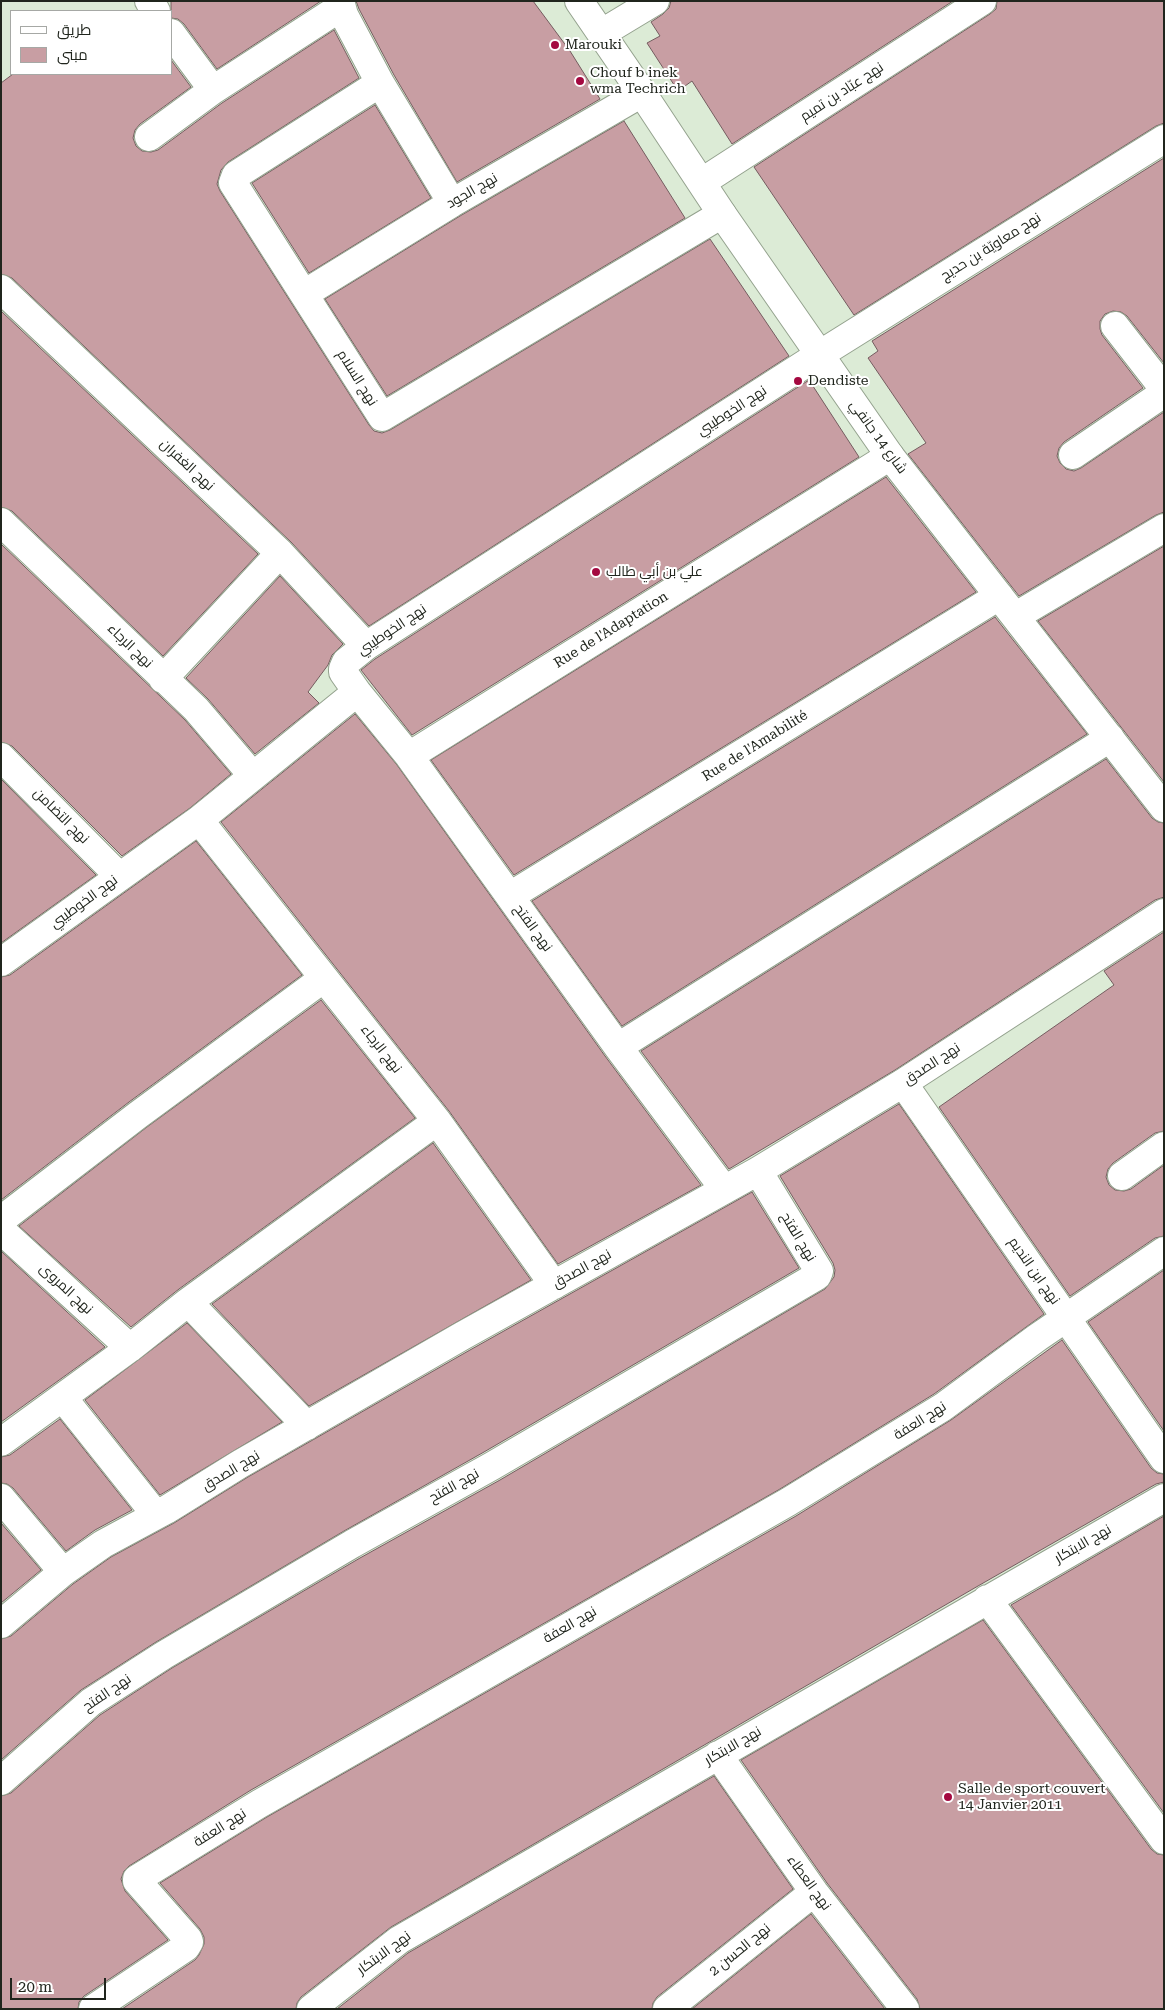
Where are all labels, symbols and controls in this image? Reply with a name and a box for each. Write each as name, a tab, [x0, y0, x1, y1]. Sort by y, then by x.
legend	[10, 10, 172, 75]
text: طريق	[57, 21, 91, 39]
place label: Marouki	[565, 37, 622, 53]
marker: Marouki	[549, 39, 561, 51]
text: مبنى	[57, 46, 88, 64]
street label: نهج عبّاد بن تميم	[797, 59, 887, 125]
place label: Chouf b inek wma Techrich	[590, 65, 686, 98]
marker: Chouf b inek wma Techrich	[574, 75, 586, 87]
street label: نهج الجود	[443, 170, 501, 212]
street label: نهج معاويّة بن حديج	[938, 209, 1044, 285]
street label: نهج السلام	[333, 347, 381, 409]
place label: Dendiste	[808, 373, 869, 389]
marker: Dendiste	[792, 375, 804, 387]
street label: نهج الخوطيبي	[694, 382, 770, 440]
street label: شارع 14 جانفي	[846, 397, 910, 477]
street label: نهج الغفران	[156, 436, 218, 494]
place label: علي بن أبي طالب	[606, 564, 703, 580]
marker: علي بن أبي طالب	[590, 566, 602, 578]
street label: Rue de l'Adaptation	[551, 588, 671, 672]
street label: نهج الخوطيبي	[354, 601, 430, 659]
street label: نهج الرجاء	[104, 620, 156, 672]
street label: Rue de l'Amabilité	[699, 707, 811, 785]
street label: نهج التضامن	[30, 785, 92, 847]
street label: نهج الخوطيبي	[47, 872, 121, 932]
street label: نهج الفتح	[510, 901, 556, 955]
street label: نهج الرجاء	[357, 1022, 405, 1076]
street label: نهج الصدق	[900, 1039, 964, 1089]
street label: نهج الفتح	[777, 1209, 819, 1265]
street label: نهج ابن النديم	[1005, 1234, 1063, 1308]
street label: نهج الصدق	[550, 1246, 614, 1292]
street label: نهج المروى	[36, 1260, 96, 1318]
street label: نهج العفة	[891, 1398, 949, 1444]
street label: نهج الصدق	[199, 1447, 263, 1495]
street label: نهج الفتح	[426, 1465, 482, 1507]
street label: نهج الابتكار	[1052, 1521, 1114, 1567]
street label: نهج العفة	[540, 1603, 600, 1647]
street label: نهج الفتح	[80, 1671, 134, 1715]
street label: نهج الابتكار	[702, 1723, 764, 1769]
place label: Salle de sport couvert 14 Janvier 2011	[958, 1781, 1105, 1814]
marker: Salle de sport couvert 14 Janvier 2011	[942, 1791, 954, 1803]
street label: نهج العفة	[191, 1805, 249, 1851]
street label: نهج العطاء	[783, 1852, 835, 1914]
street label: نهج الحسن 2	[706, 1920, 774, 1980]
street label: نهج الابتكار	[354, 1928, 414, 1978]
scale bar	[12, 1968, 109, 2000]
text: 20 m	[18, 1978, 52, 1996]

